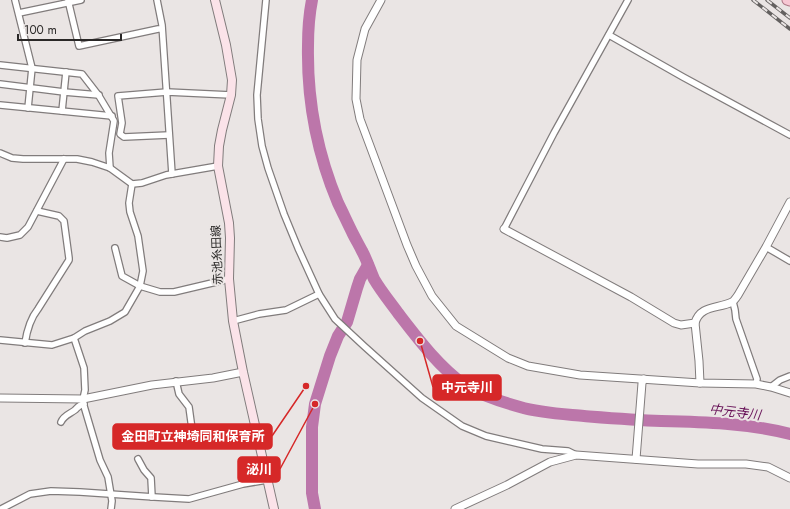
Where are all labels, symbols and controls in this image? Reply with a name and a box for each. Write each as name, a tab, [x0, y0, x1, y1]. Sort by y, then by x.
scale bar	[18, 16, 121, 42]
text: 100 m	[24, 21, 57, 39]
street label: 赤池糸田線	[207, 225, 227, 285]
callout: 中元寺川	[433, 375, 501, 400]
text: 中元寺川	[441, 378, 493, 397]
water label: 中元寺川	[708, 399, 764, 425]
callout: 金田町立神埼同和保育所	[113, 424, 272, 449]
text: 金田町立神埼同和保育所	[121, 427, 265, 446]
callout: 泌川	[238, 457, 280, 482]
text: 泌川	[246, 460, 272, 479]

